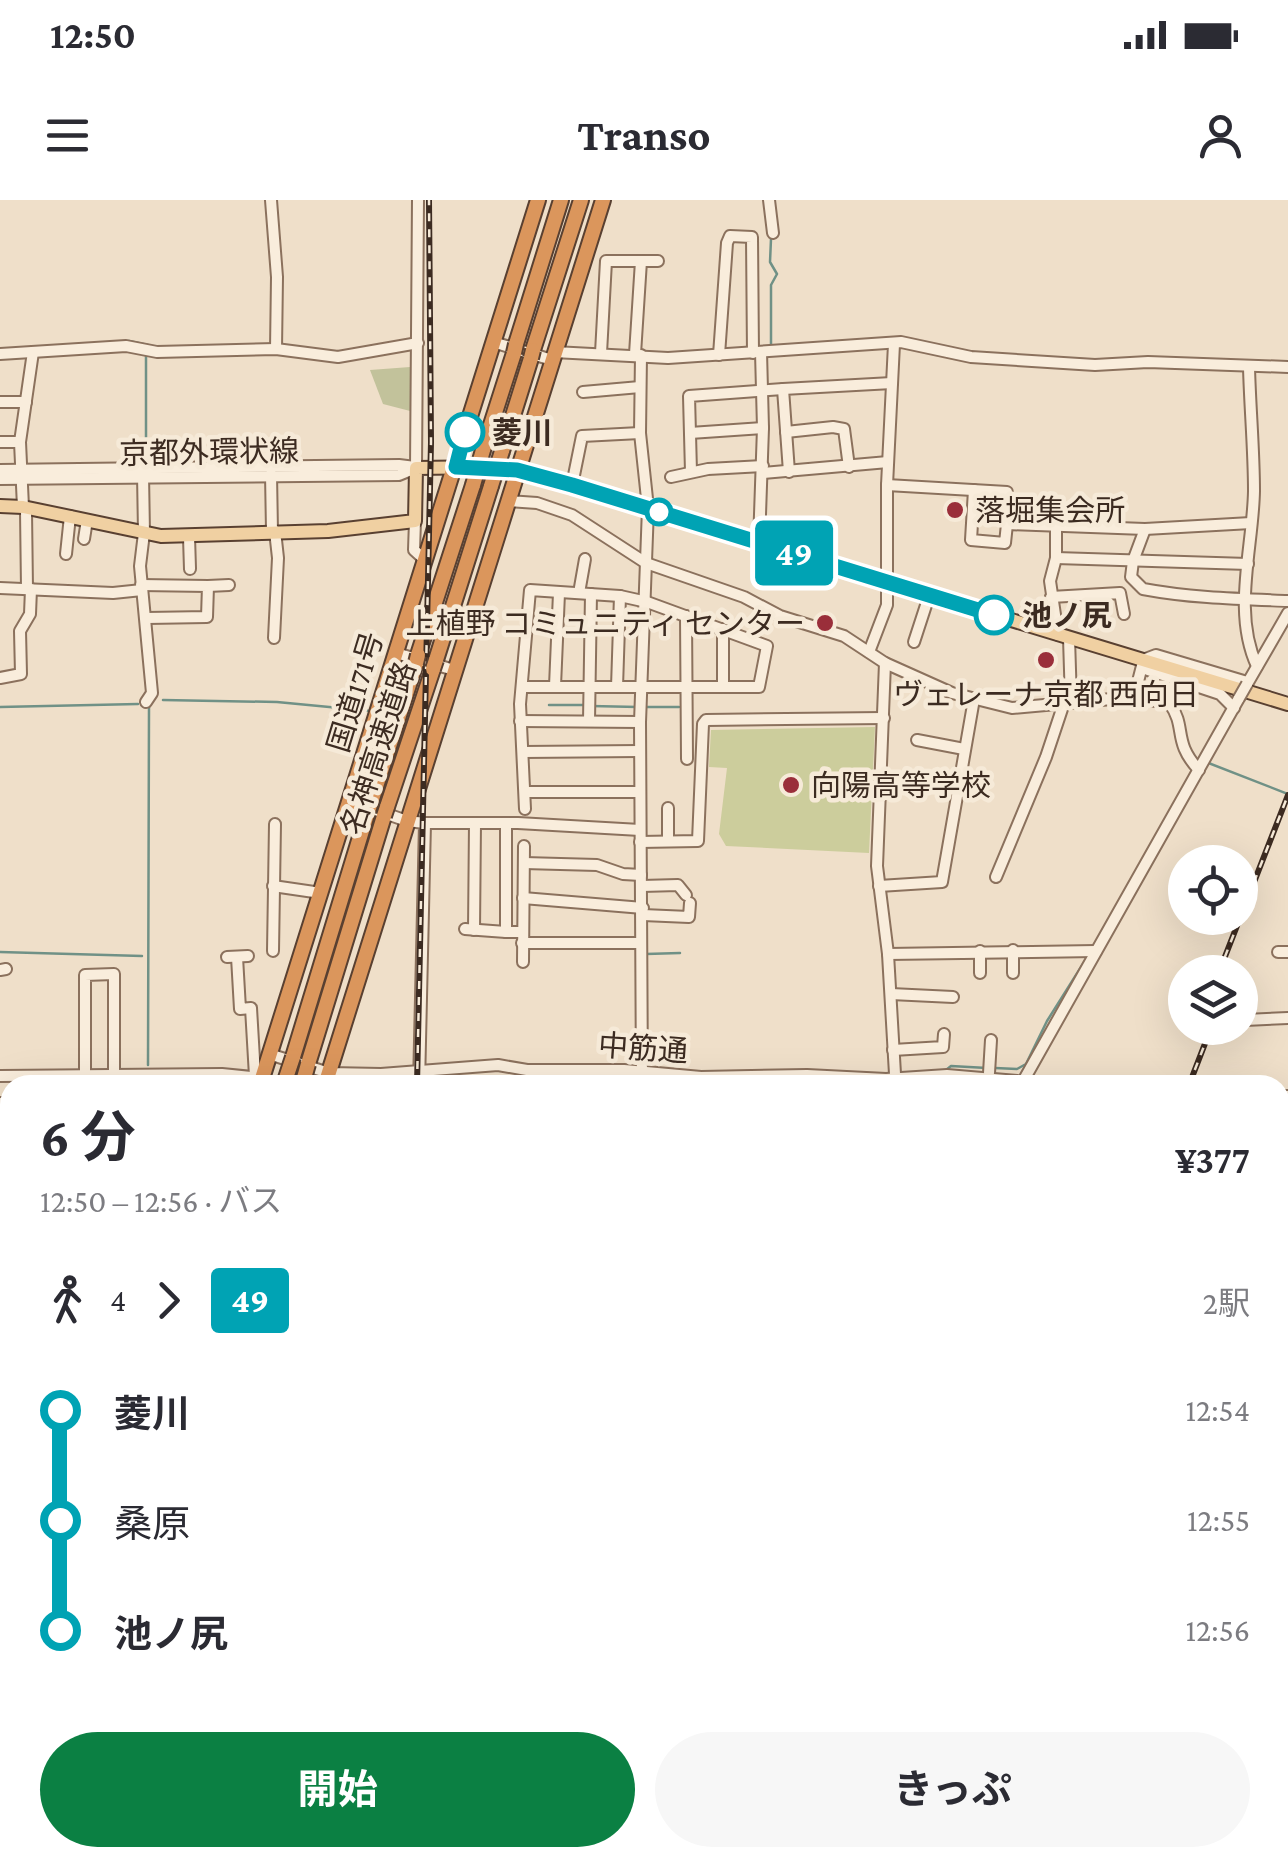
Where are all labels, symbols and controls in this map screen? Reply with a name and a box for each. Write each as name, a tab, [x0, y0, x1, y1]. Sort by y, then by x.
text: 12:50	[50, 14, 136, 56]
icon: menu	[40, 108, 95, 163]
icon: person	[1193, 108, 1248, 163]
text: Transo	[577, 110, 711, 160]
marker: 菱川	[446, 413, 484, 451]
place label: 菱川	[492, 416, 552, 449]
street label: 京都外環状線	[119, 434, 299, 470]
place label: 落堀集会所	[975, 494, 1125, 527]
unlabelled marker	[646, 499, 672, 525]
marker: 落堀集会所	[944, 499, 966, 521]
line badge: 49	[749, 520, 839, 586]
text: 49	[775, 534, 813, 573]
marker: 池ノ尻	[975, 596, 1013, 634]
place label: 池ノ尻	[1022, 599, 1112, 632]
place label: 上植野 コミュニティ センター	[406, 607, 805, 640]
marker: 上植野 コミュニティ センター	[814, 612, 836, 634]
street label: 国道171号	[321, 628, 389, 756]
marker: ヴェレーナ京都 西向日	[1035, 649, 1057, 671]
street label: 名神高速道路	[334, 657, 422, 839]
place label: ヴェレーナ京都 西向日	[893, 678, 1199, 711]
place label: 向陽高等学校	[811, 769, 991, 802]
marker: 向陽高等学校	[780, 774, 802, 796]
map controls	[1168, 845, 1258, 1045]
button: locate	[1168, 845, 1258, 935]
button: layers	[1168, 955, 1258, 1045]
street label: 中筋通	[597, 1028, 689, 1068]
text: 6 分	[40, 1107, 136, 1168]
text: ¥377	[1175, 1139, 1250, 1181]
text: 12:50 – 12:56 · バス	[40, 1183, 282, 1219]
icon: walk	[40, 1273, 95, 1328]
icon: forward	[141, 1273, 196, 1328]
text: 49	[231, 1281, 269, 1320]
text: 4	[110, 1282, 126, 1318]
text: 2駅	[1203, 1285, 1250, 1321]
text: 12:54	[1185, 1392, 1250, 1428]
text: 菱川	[114, 1393, 190, 1435]
text: 12:55	[1187, 1502, 1250, 1538]
text: 桑原	[114, 1503, 190, 1545]
text: 12:56	[1185, 1612, 1250, 1648]
text: 池ノ尻	[114, 1613, 228, 1655]
button: 開始	[40, 1732, 635, 1847]
button: きっぷ	[655, 1732, 1250, 1847]

